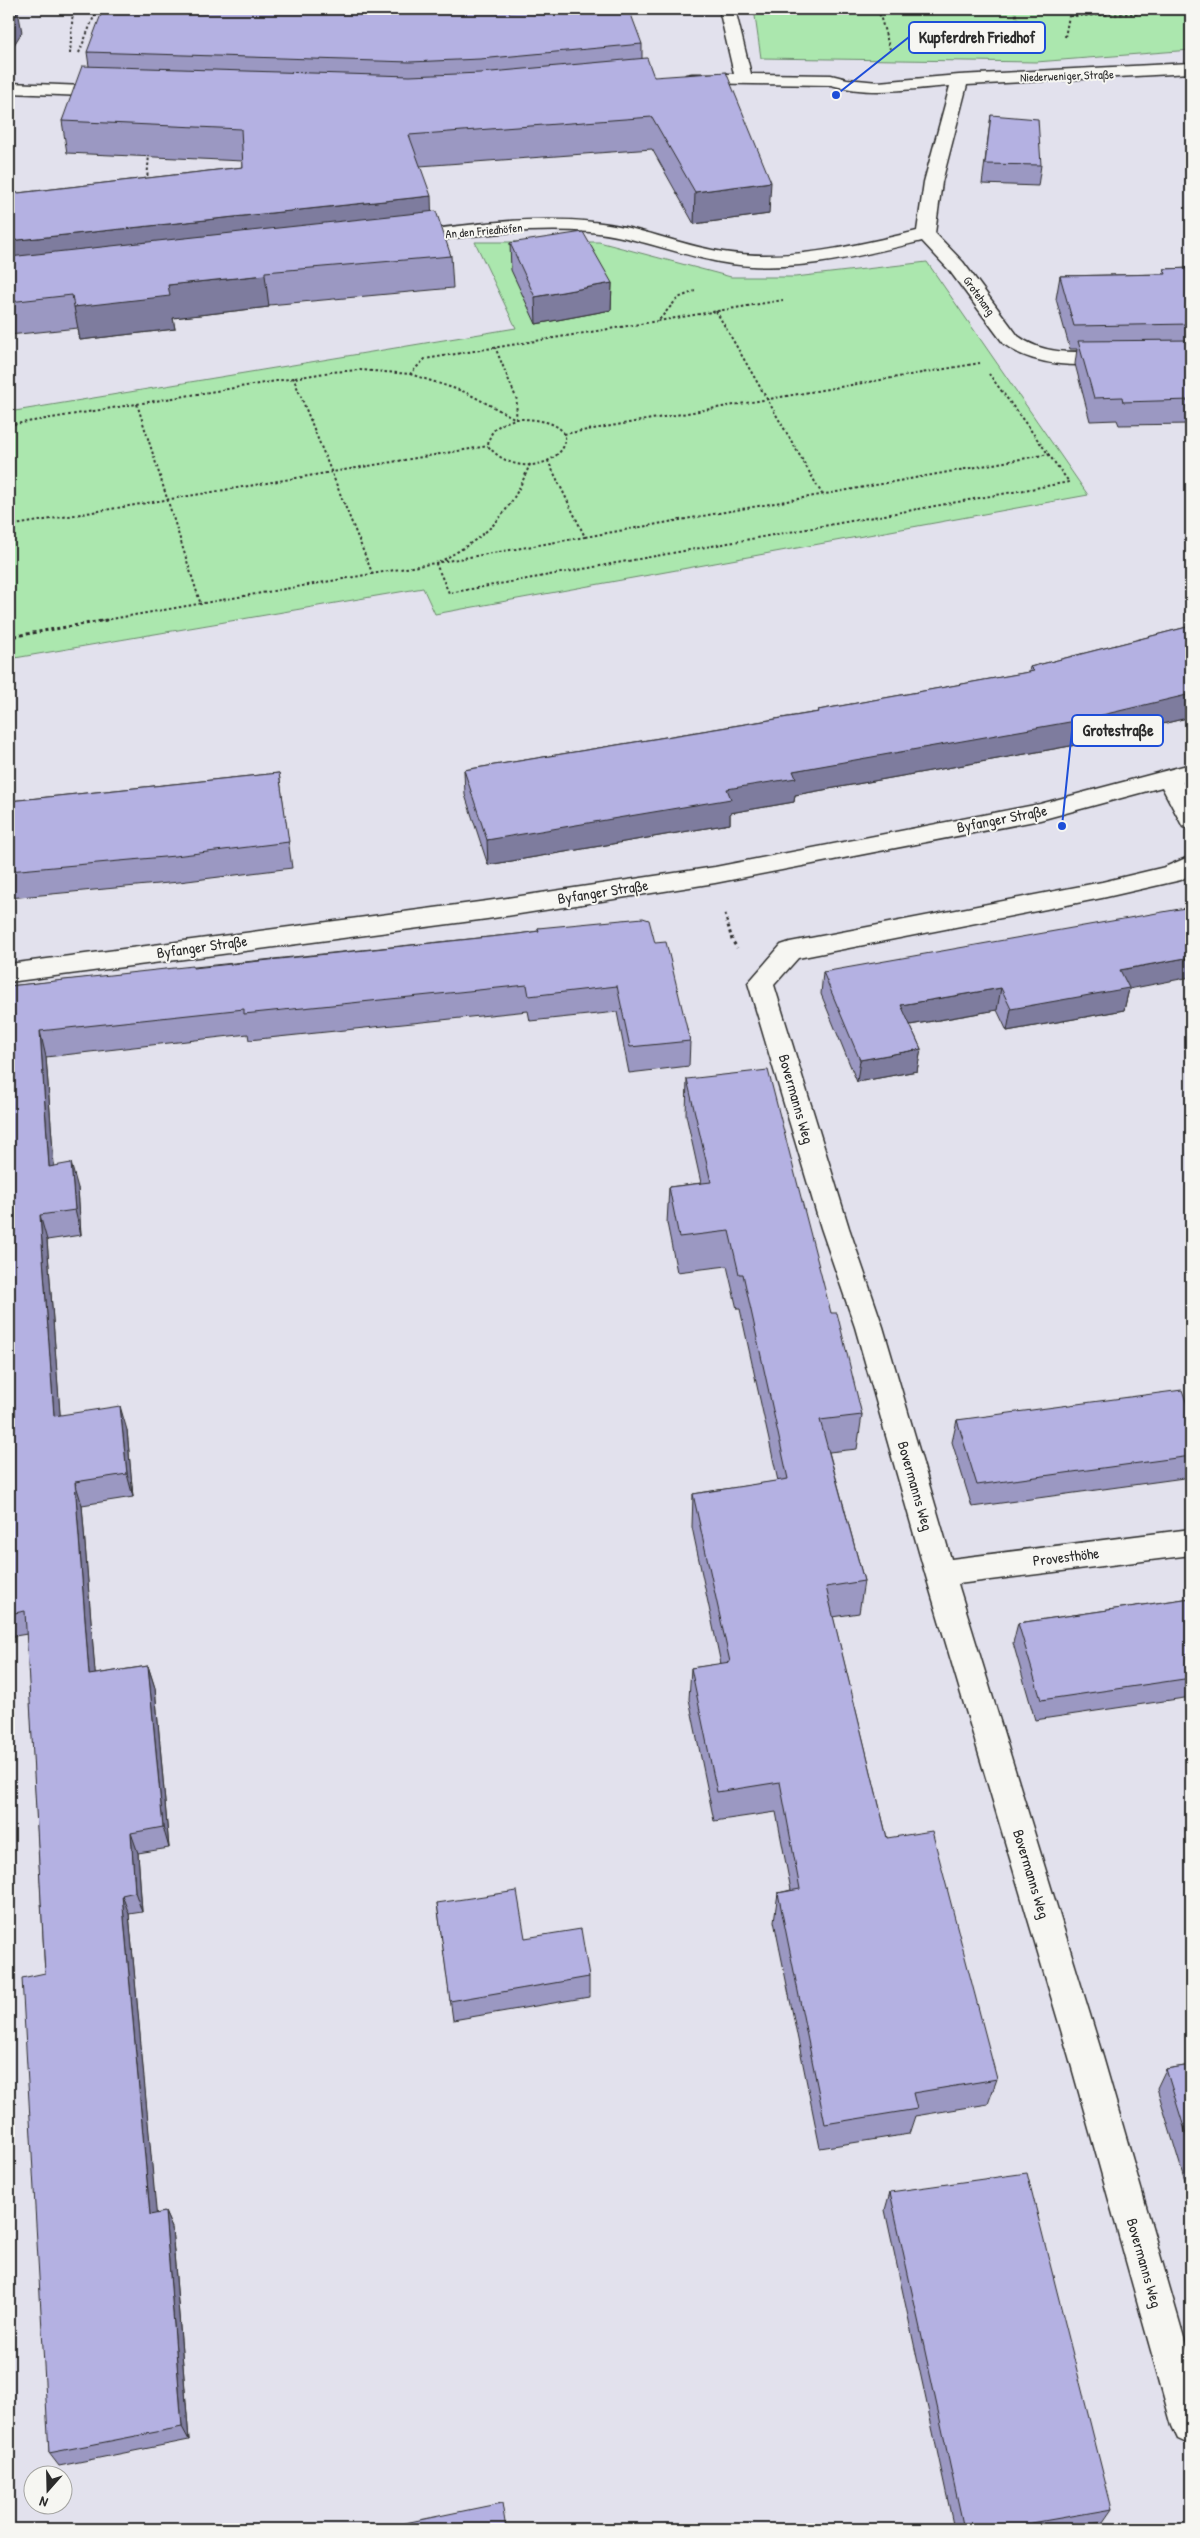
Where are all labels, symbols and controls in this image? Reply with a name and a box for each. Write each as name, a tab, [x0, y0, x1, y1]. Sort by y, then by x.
callout: Kupferdreh Friedhof	[909, 22, 1045, 53]
text: Kupferdreh Friedhof	[919, 26, 1035, 49]
street label: Niederweniger Straße	[1020, 65, 1114, 86]
street label: An den Friedhöfen	[445, 219, 523, 242]
street label: Grotehang	[959, 273, 999, 319]
callout: Grotestraße	[1072, 715, 1163, 746]
text: Grotestraße	[1082, 719, 1154, 742]
street label: Byfanger Straße	[955, 799, 1049, 838]
street label: Byfanger Straße	[556, 874, 650, 909]
street label: Byfanger Straße	[155, 930, 249, 963]
street label: Bovermanns Weg	[774, 1052, 819, 1146]
street label: Bovermanns Weg	[893, 1439, 938, 1533]
street label: Provesthöhe	[1032, 1542, 1100, 1571]
street label: Bovermanns Weg	[1008, 1827, 1055, 1921]
street label: Bovermanns Weg	[1122, 2216, 1167, 2310]
north arrow	[22, 2466, 72, 2516]
text: N	[36, 2492, 50, 2513]

